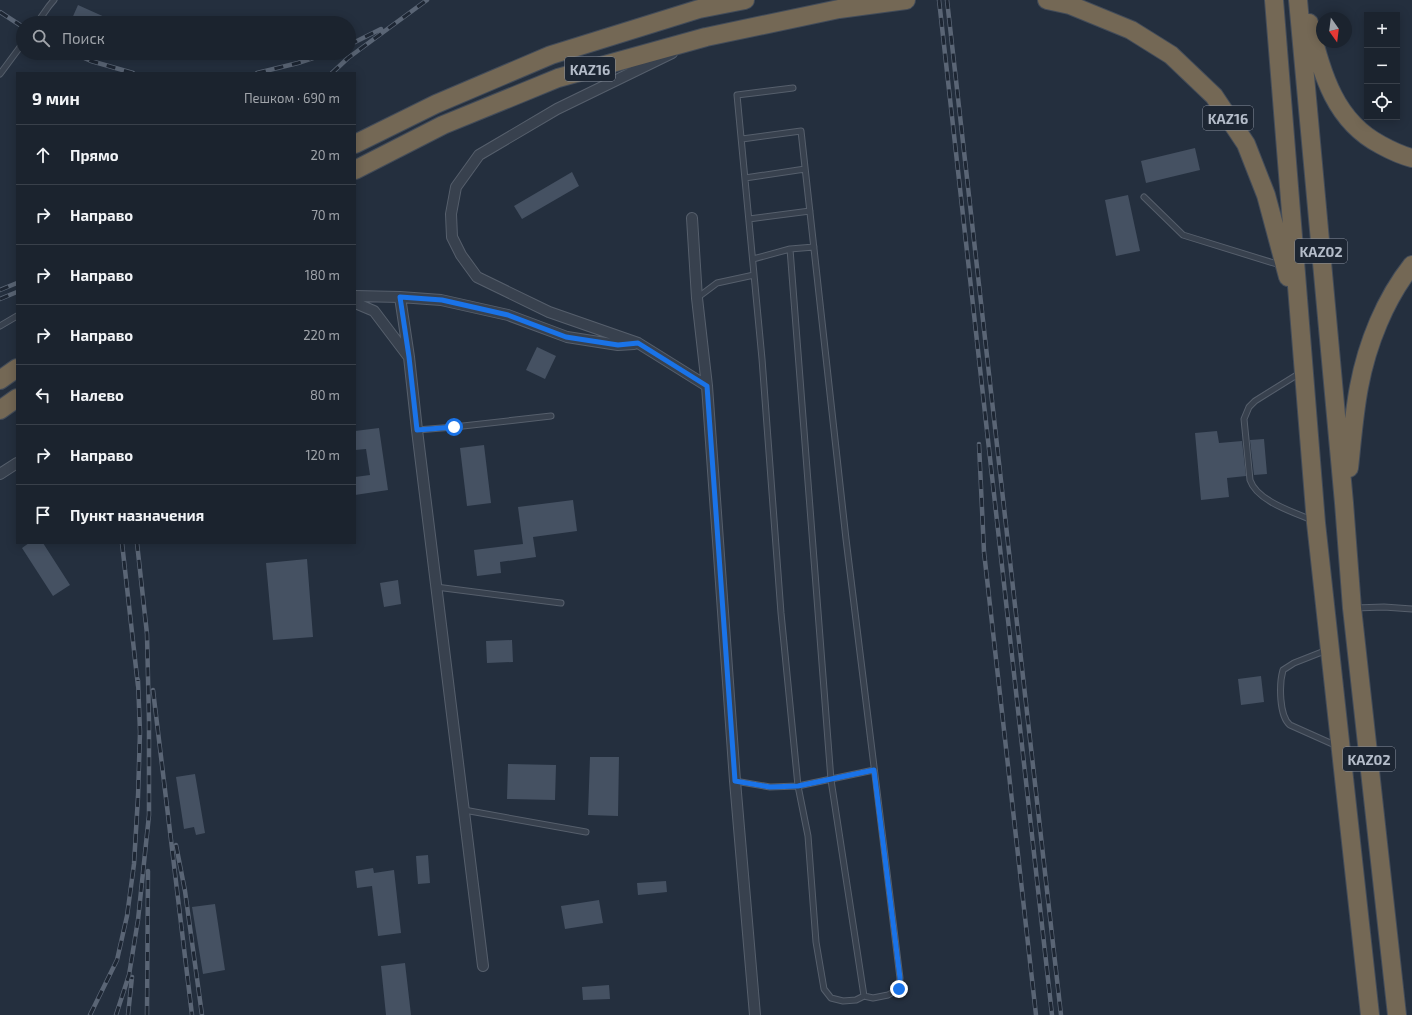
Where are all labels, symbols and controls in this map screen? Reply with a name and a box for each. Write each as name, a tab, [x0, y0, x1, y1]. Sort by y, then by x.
north arrow	[1316, 12, 1352, 48]
map controls	[1364, 12, 1400, 120]
button: +	[1364, 12, 1400, 48]
search box	[16, 16, 356, 60]
icon: search	[30, 27, 52, 49]
text: Поиск	[62, 29, 105, 47]
button: −	[1364, 48, 1400, 84]
road number: KAZ16	[565, 57, 615, 81]
button: locate	[1364, 84, 1400, 120]
text: 9 мин	[32, 88, 80, 108]
text: Пешком · 690 m	[244, 90, 340, 106]
road number: KAZ16	[1203, 106, 1253, 130]
icon: ahead	[32, 144, 54, 166]
text: Прямо	[70, 146, 119, 164]
text: 20 m	[311, 147, 340, 163]
icon: right	[32, 204, 54, 226]
text: Направо	[70, 206, 133, 224]
text: 70 m	[311, 207, 340, 223]
road number: KАZ02	[1295, 239, 1347, 263]
icon: right	[32, 264, 54, 286]
text: Направо	[70, 266, 133, 284]
text: 180 m	[305, 267, 340, 283]
icon: right	[32, 324, 54, 346]
text: Направо	[70, 326, 133, 344]
text: 220 m	[303, 327, 340, 343]
icon: left	[32, 384, 54, 406]
text: Налево	[70, 386, 124, 404]
text: 80 m	[310, 387, 340, 403]
route start	[445, 418, 463, 436]
icon: right	[32, 444, 54, 466]
text: Направо	[70, 446, 133, 464]
text: 120 m	[305, 447, 340, 463]
icon: arrive	[32, 504, 54, 526]
text: Пункт назначения	[70, 506, 204, 524]
road number: KАZ02	[1343, 747, 1395, 771]
route end	[890, 980, 908, 998]

